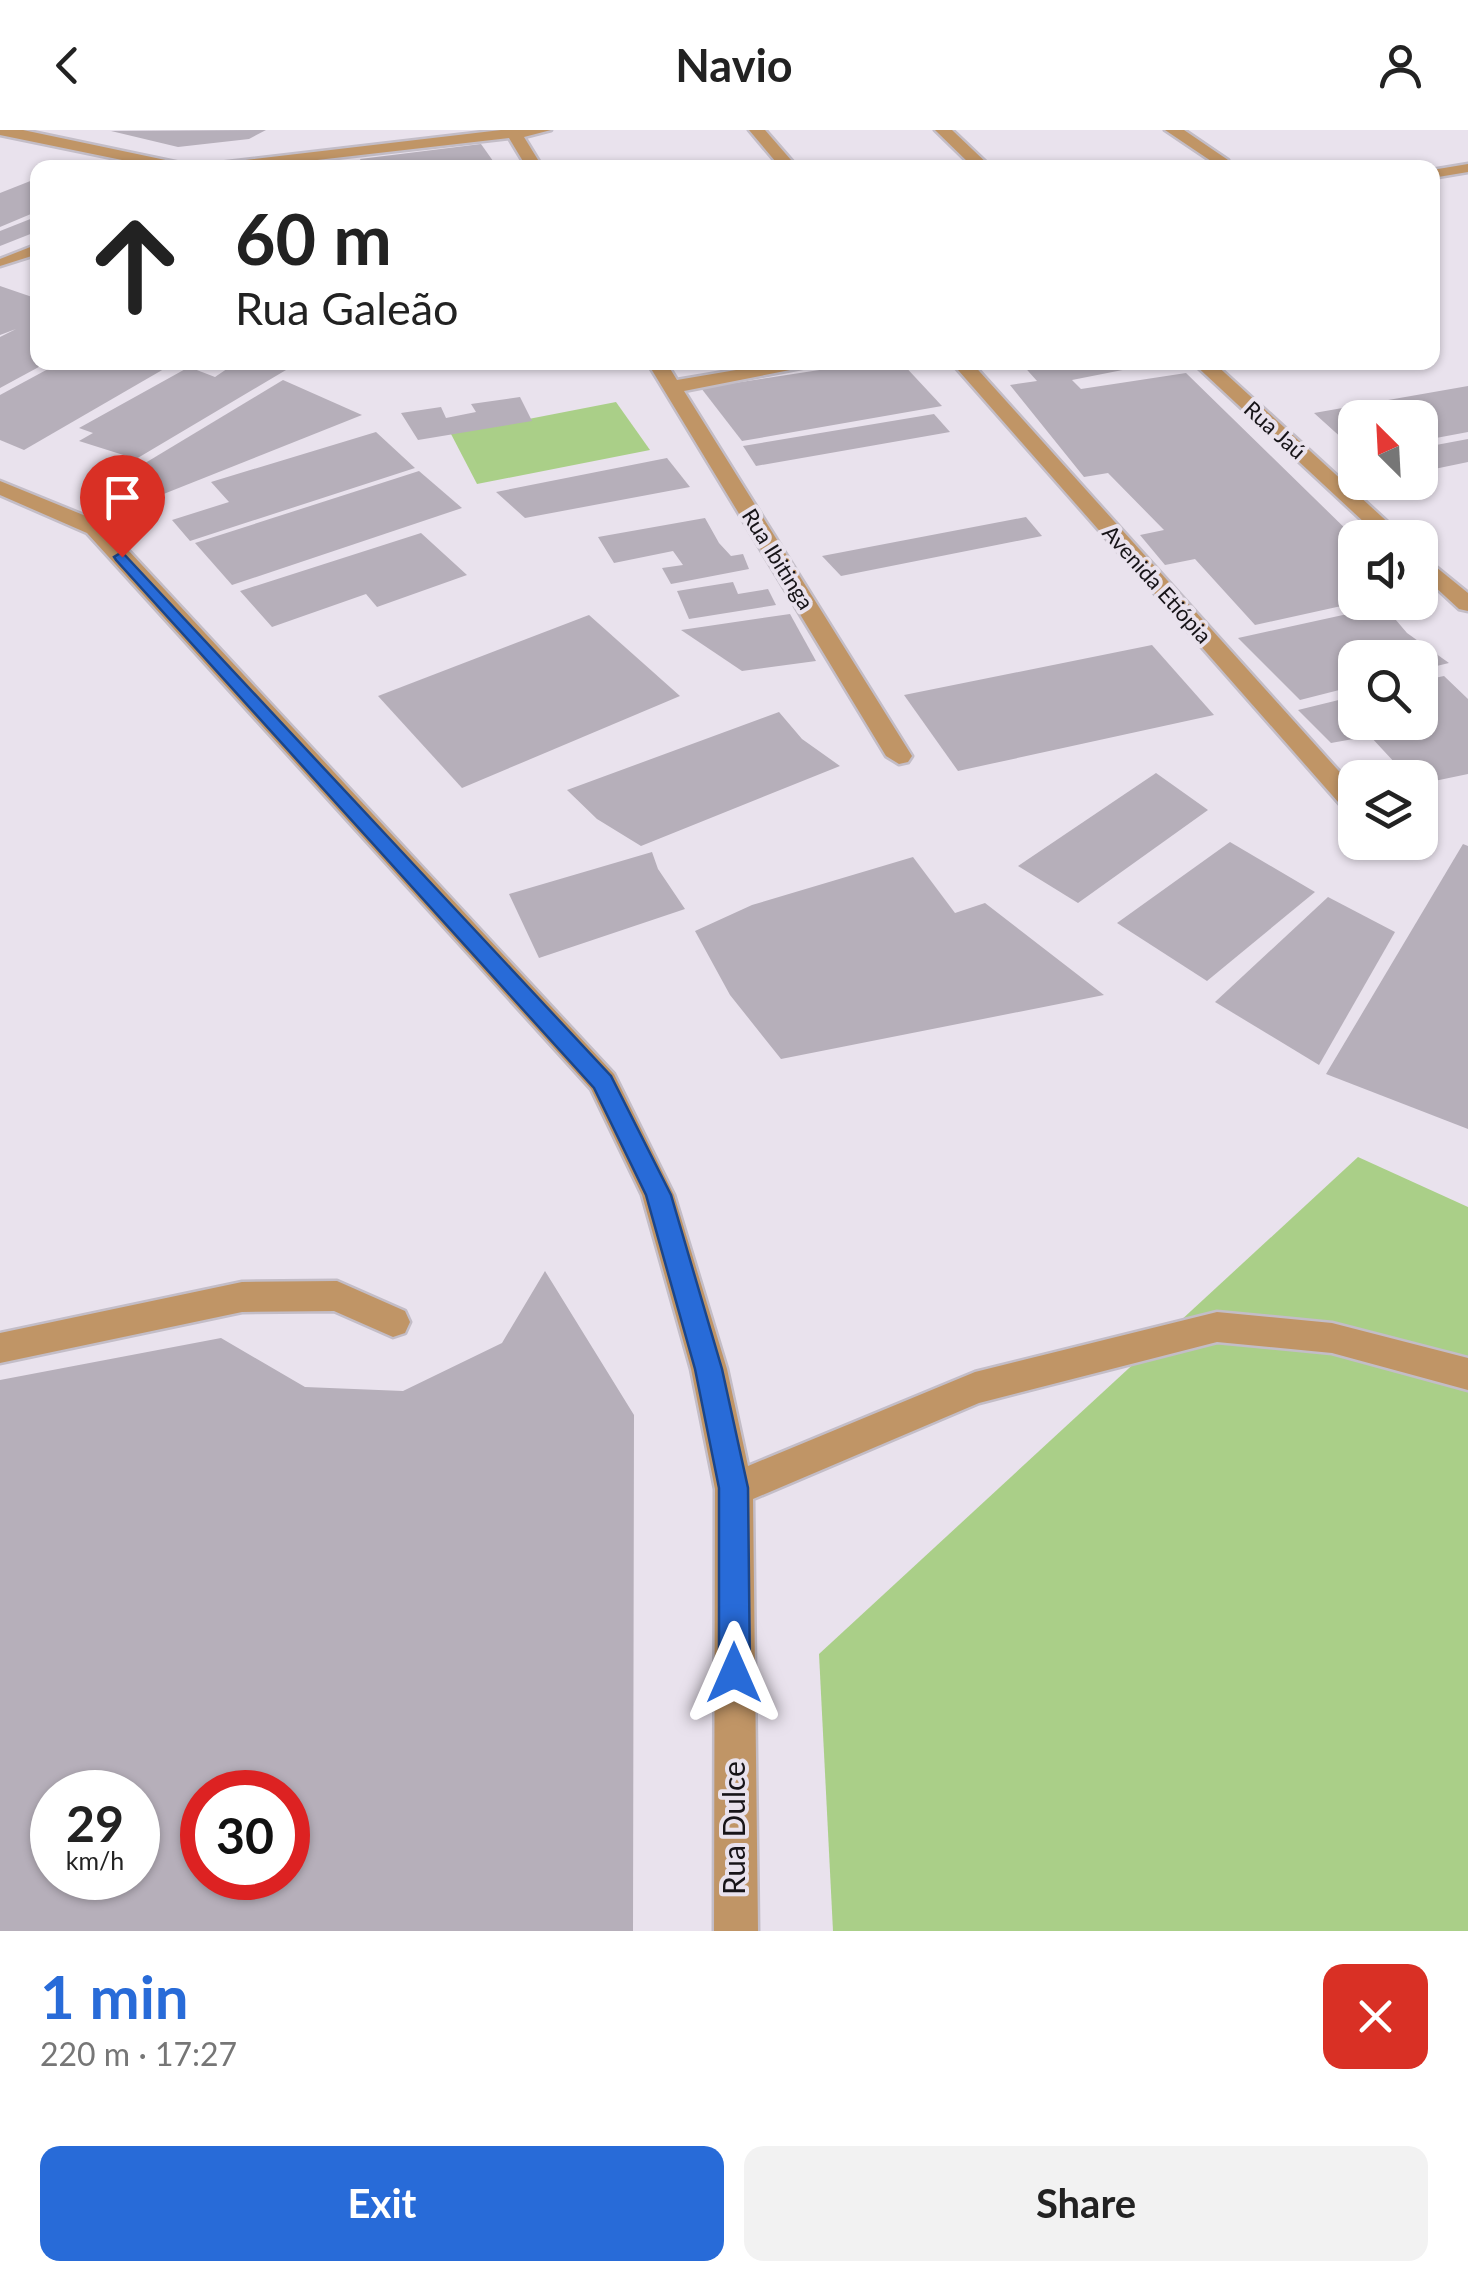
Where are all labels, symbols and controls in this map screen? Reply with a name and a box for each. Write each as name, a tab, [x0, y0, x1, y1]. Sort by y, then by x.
icon: back	[40, 38, 95, 93]
text: Navio	[675, 38, 793, 92]
icon: person	[1373, 38, 1428, 93]
text: 60 m	[235, 196, 392, 280]
icon: ahead	[70, 200, 200, 330]
text: Rua Galeão	[235, 281, 459, 335]
street label: Rua Jaú	[1239, 395, 1312, 464]
north arrow	[1338, 400, 1438, 500]
map controls	[1338, 400, 1438, 860]
pin	[80, 455, 165, 558]
icon: arrive	[95, 470, 150, 525]
street label: Rua Ibitinga	[737, 503, 820, 614]
street label: Avenida Etiópia	[1097, 519, 1218, 648]
button: sound	[1338, 520, 1438, 620]
button: search	[1338, 640, 1438, 740]
button: layers	[1338, 760, 1438, 860]
position arrow	[682, 1621, 786, 1725]
street label: Rua Dulce	[715, 1761, 751, 1895]
speed limit sign: 30	[180, 1770, 310, 1900]
text: 29	[66, 1793, 124, 1853]
text: km/h	[66, 1845, 124, 1875]
text: 1 min	[40, 1960, 189, 2032]
button: close	[1323, 1964, 1428, 2069]
text: 220 m · 17:27	[40, 2034, 237, 2073]
button: Exit	[40, 2146, 724, 2261]
button: Share	[744, 2146, 1428, 2261]

